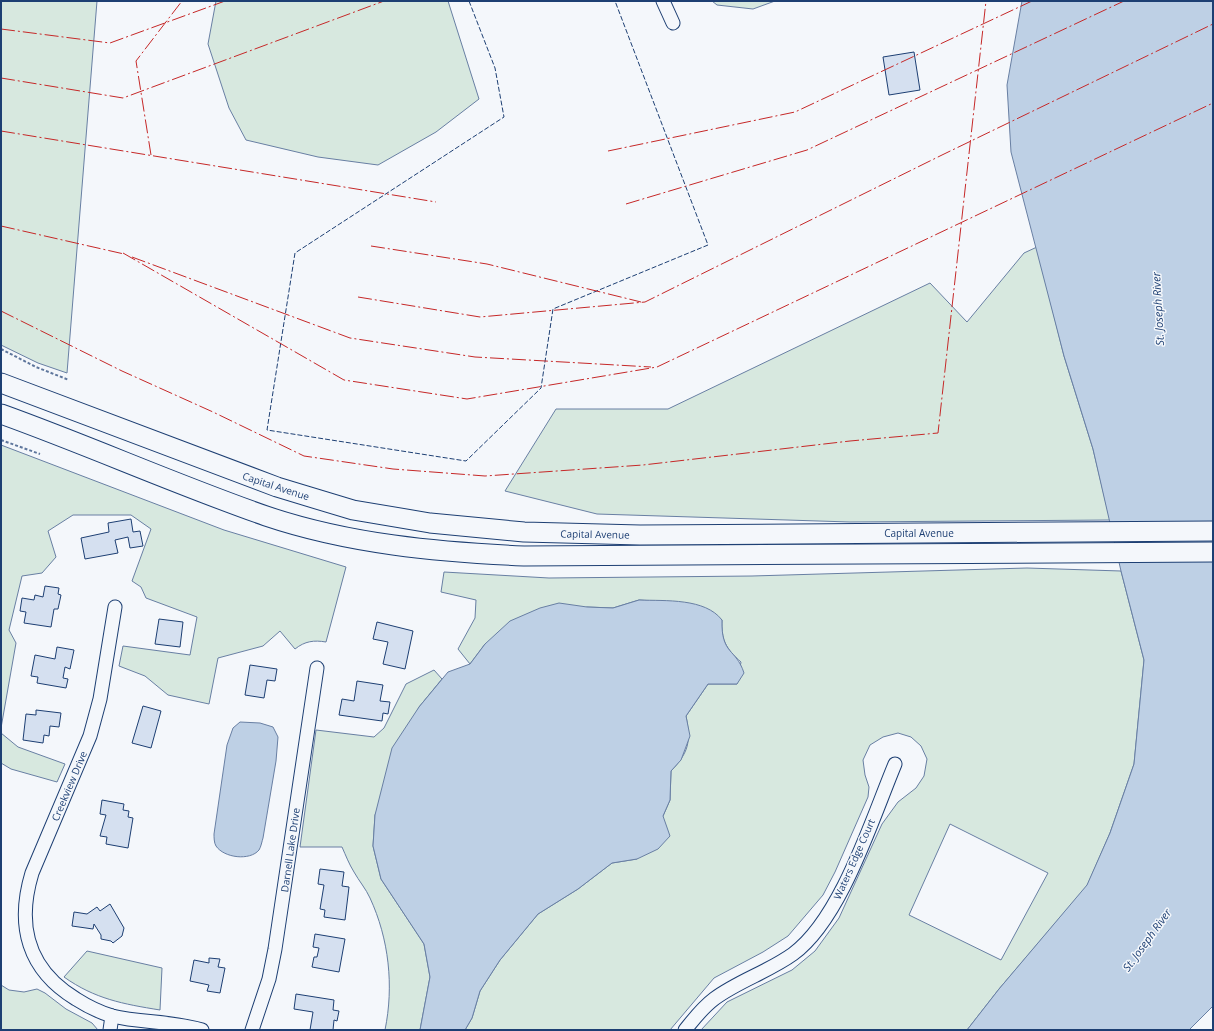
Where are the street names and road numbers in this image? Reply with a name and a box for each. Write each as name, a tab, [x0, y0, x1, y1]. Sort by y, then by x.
street label: Capital Avenue	[241, 469, 312, 504]
street label: Capital Avenue	[560, 526, 630, 542]
street label: Capital Avenue	[884, 526, 954, 540]
street label: Creekview Drive	[48, 748, 90, 823]
street label: Darnell Lake Drive	[277, 807, 303, 893]
street label: Waters Edge Court	[830, 816, 878, 902]

